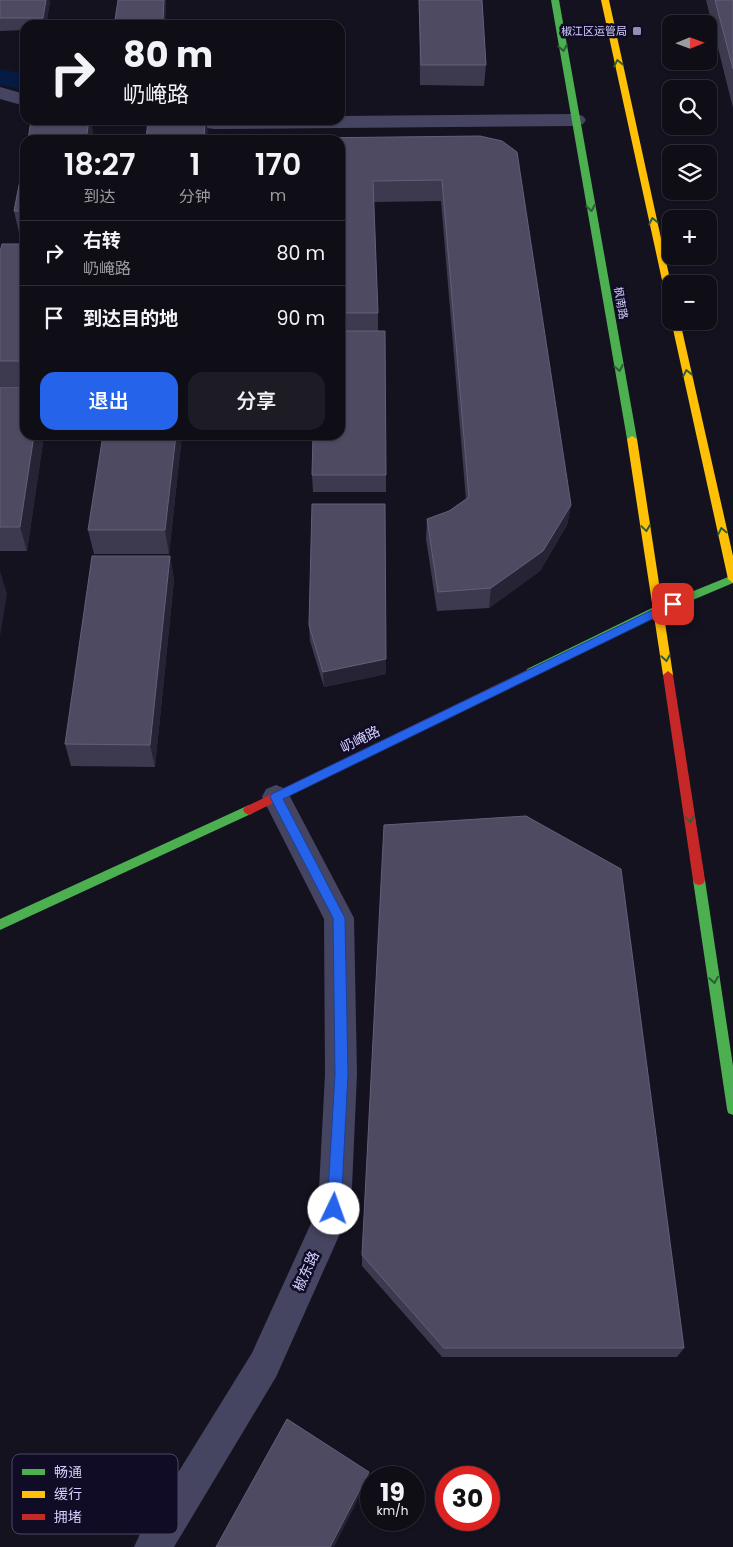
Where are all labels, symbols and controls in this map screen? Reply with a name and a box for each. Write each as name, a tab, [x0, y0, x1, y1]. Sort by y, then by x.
north arrow	[662, 15, 718, 70]
map controls	[662, 15, 717, 330]
place label: 椒江区运管局	[561, 23, 627, 39]
marker: 椒江区运管局	[631, 25, 643, 37]
text: 80 m	[123, 30, 213, 79]
icon: right	[40, 40, 105, 105]
one-way arrow	[558, 44, 568, 52]
one-way arrow	[613, 58, 624, 67]
text: 屷崦路	[123, 79, 189, 110]
button: search	[662, 80, 717, 135]
text: 18:27	[64, 143, 135, 186]
text: 1	[190, 143, 200, 186]
text: 170	[255, 143, 301, 186]
button: layers	[662, 145, 717, 200]
text: m	[270, 184, 286, 207]
text: 到达	[83, 185, 116, 208]
text: 分钟	[179, 185, 211, 208]
one-way arrow	[586, 204, 596, 212]
button: +	[662, 210, 717, 265]
one-way arrow	[648, 217, 659, 226]
text: 右转	[83, 227, 121, 254]
icon: right	[40, 239, 68, 267]
text: 80 m	[276, 240, 325, 267]
text: 屷崦路	[83, 257, 131, 280]
button: −	[662, 275, 717, 330]
street label: 枫南路	[610, 285, 632, 321]
icon: arrive	[40, 304, 68, 332]
text: 到达目的地	[83, 305, 178, 332]
text: 90 m	[276, 305, 325, 332]
one-way arrow	[614, 364, 624, 373]
one-way arrow	[682, 368, 692, 377]
button: 退出	[40, 372, 178, 430]
button: 分享	[188, 372, 325, 430]
one-way arrow	[640, 525, 651, 533]
one-way arrow	[717, 527, 728, 536]
pin	[652, 583, 694, 625]
icon: arrive	[659, 590, 687, 618]
one-way arrow	[660, 654, 670, 663]
street label: 屷崦路	[337, 721, 383, 757]
one-way arrow	[684, 815, 694, 824]
one-way arrow	[708, 976, 718, 984]
position arrow	[307, 1182, 359, 1234]
street label: 椒东路	[288, 1248, 324, 1294]
legend	[12, 1454, 178, 1534]
text: 畅通	[54, 1462, 82, 1482]
speed limit sign: 30	[435, 1466, 500, 1531]
text: 19	[380, 1475, 405, 1510]
text: 缓行	[54, 1484, 82, 1504]
text: km/h	[377, 1502, 408, 1519]
text: 拥堵	[54, 1507, 82, 1527]

